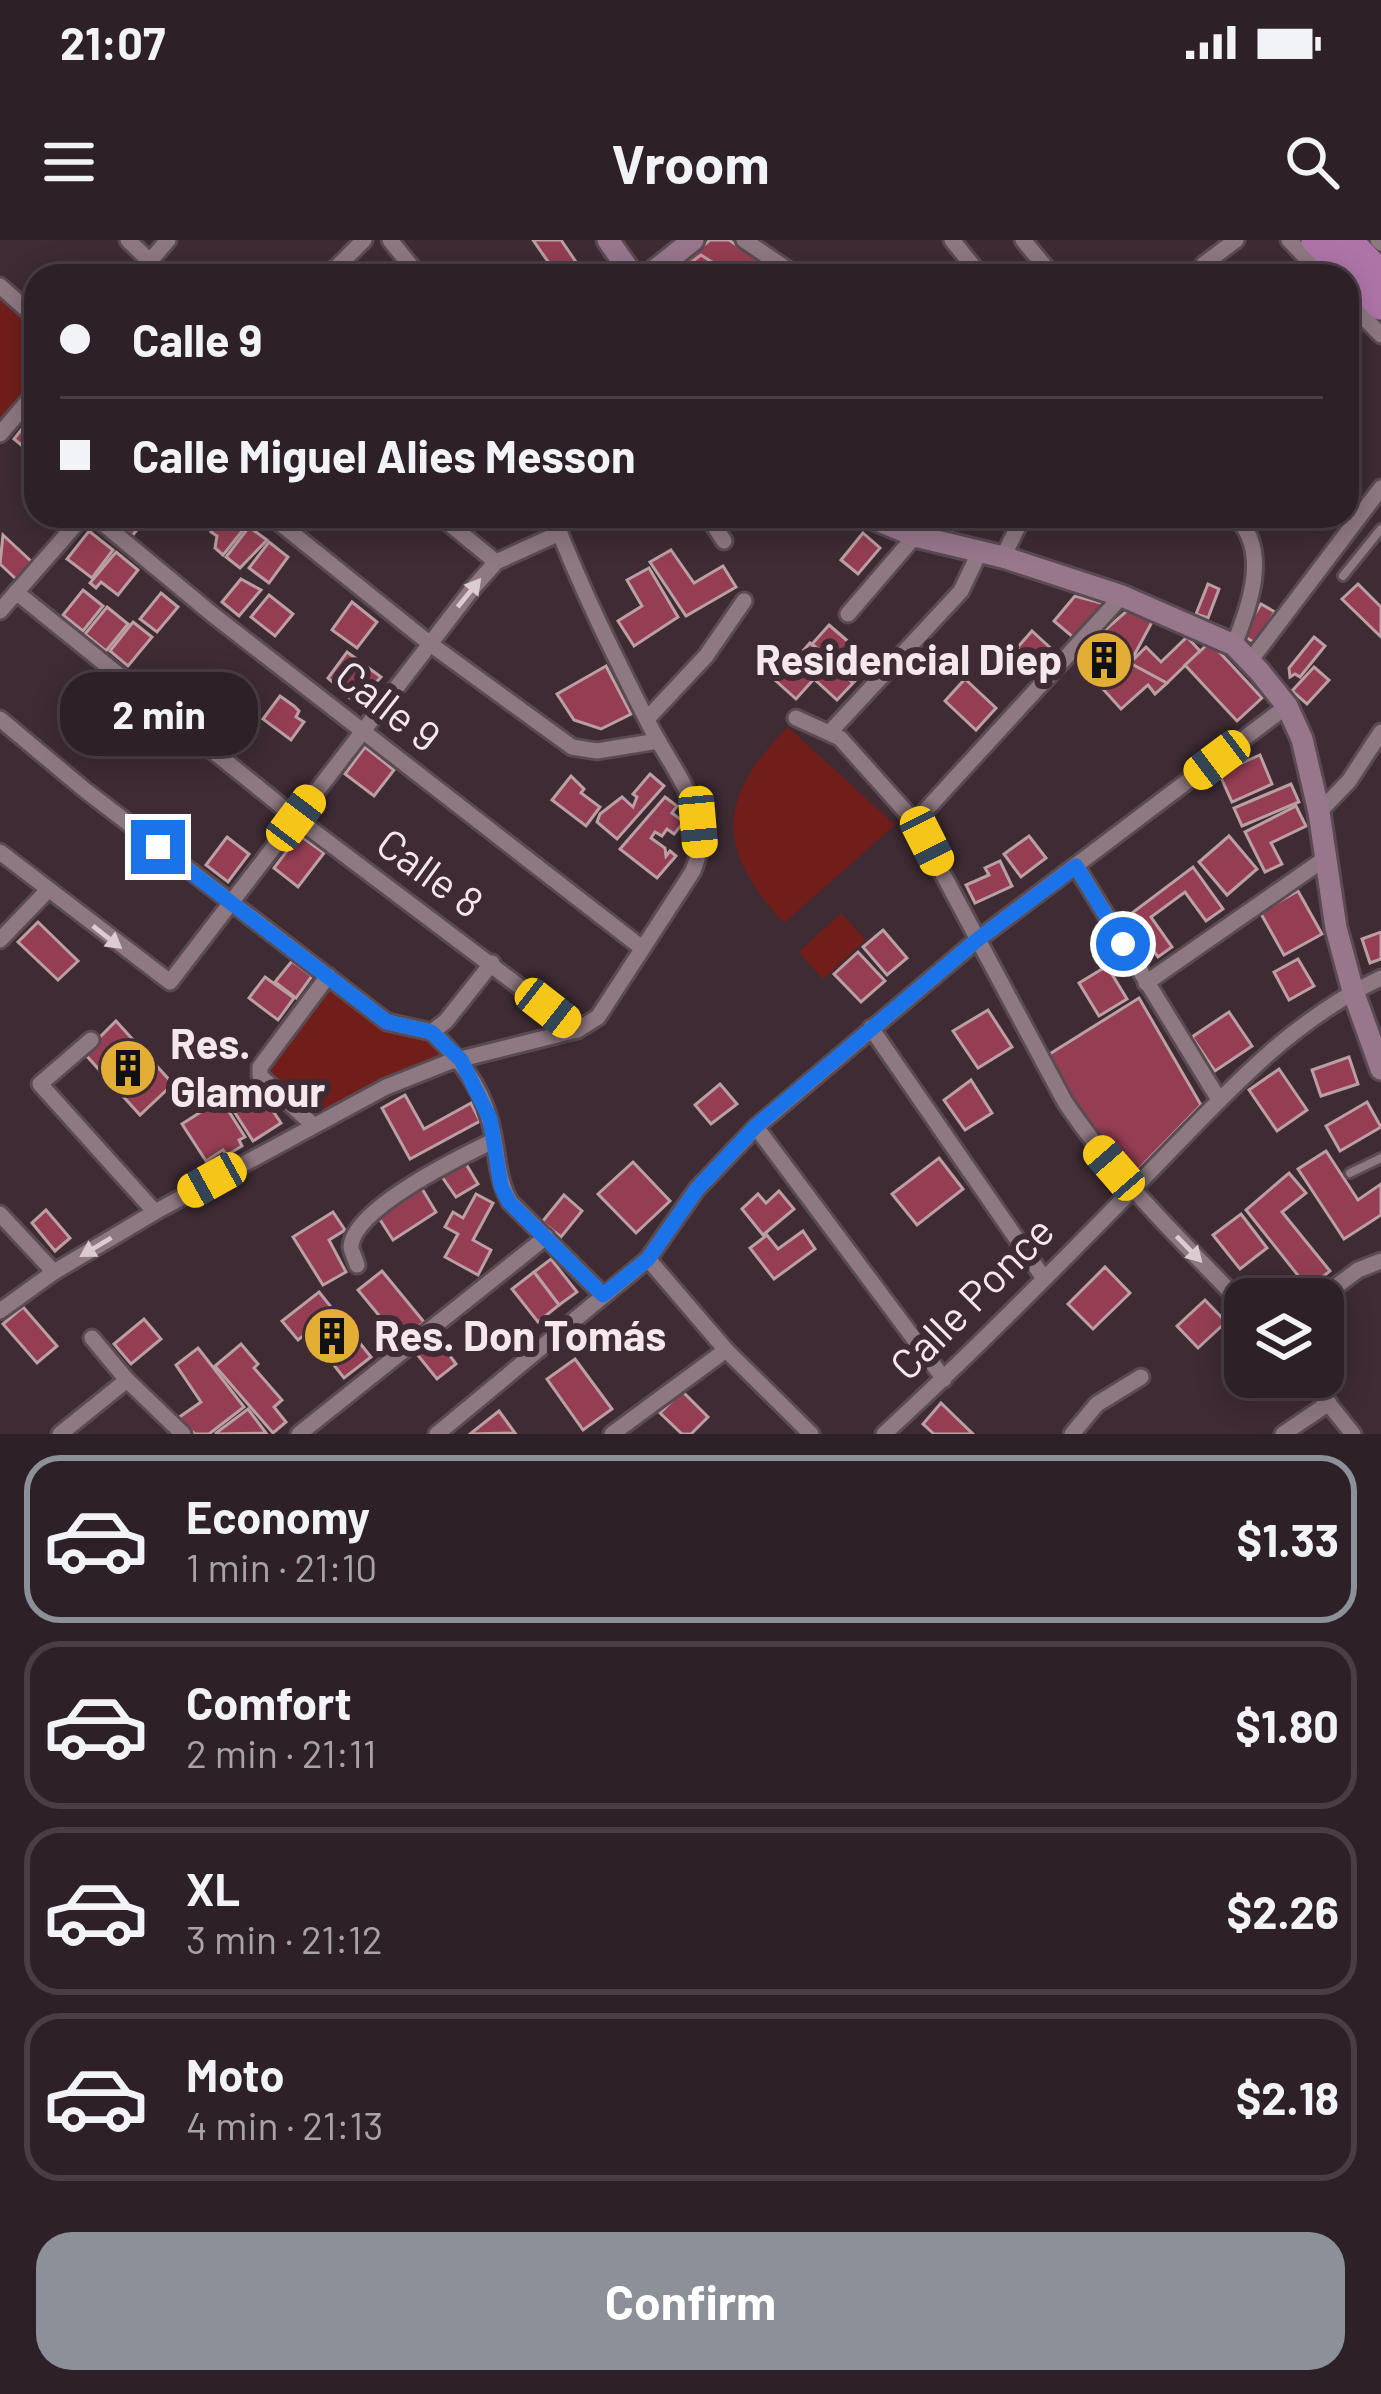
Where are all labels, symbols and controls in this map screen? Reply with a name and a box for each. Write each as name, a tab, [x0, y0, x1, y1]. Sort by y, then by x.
text: 21:07	[60, 15, 165, 69]
icon: menu	[36, 129, 102, 195]
icon: search	[1279, 129, 1345, 195]
text: Vroom	[612, 130, 769, 195]
text: Calle 9	[132, 312, 262, 366]
text: Calle Miguel Alies Messon	[132, 428, 636, 482]
one-way arrow	[456, 578, 481, 609]
building icon: Residencial Diep	[1073, 629, 1135, 691]
place label: Residencial Diep	[755, 633, 1062, 683]
street label: Calle 9	[327, 648, 451, 761]
callout: 2 min	[59, 673, 257, 757]
text: 2 min	[112, 690, 206, 737]
car	[1177, 724, 1257, 796]
car	[260, 778, 332, 858]
car	[677, 785, 719, 859]
car	[895, 801, 959, 881]
street label: Calle 8	[368, 816, 494, 926]
route end	[131, 820, 185, 874]
route start	[1096, 917, 1150, 971]
one-way arrow	[91, 924, 122, 949]
car	[509, 972, 587, 1044]
place label: Res. Glamour	[170, 1017, 325, 1115]
building icon: Res. Glamour	[97, 1037, 159, 1099]
car	[1077, 1129, 1151, 1207]
car	[172, 1147, 252, 1213]
street label: Calle Ponce	[879, 1205, 1063, 1389]
one-way arrow	[1174, 1234, 1202, 1263]
one-way arrow	[79, 1236, 113, 1257]
map controls	[1224, 1278, 1344, 1398]
button: layers	[1224, 1278, 1344, 1398]
building icon: Res. Don Tomás	[301, 1305, 363, 1367]
place label: Res. Don Tomás	[374, 1309, 666, 1359]
icon: car	[42, 1485, 150, 1593]
text: Economy	[186, 1489, 370, 1543]
text: $1.33	[1237, 1512, 1339, 1566]
text: 1 min · 21:10	[186, 1543, 377, 1590]
icon: car	[42, 1671, 150, 1779]
text: Comfort	[186, 1675, 352, 1729]
text: $1.80	[1235, 1698, 1339, 1752]
text: 2 min · 21:11	[186, 1729, 376, 1776]
icon: car	[42, 1857, 150, 1965]
text: XL	[186, 1861, 240, 1915]
text: $2.26	[1227, 1884, 1339, 1938]
text: 3 min · 21:12	[186, 1915, 383, 1962]
icon: car	[42, 2043, 150, 2151]
text: Moto	[186, 2047, 284, 2101]
text: $2.18	[1236, 2070, 1339, 2124]
text: 4 min · 21:13	[186, 2101, 383, 2148]
button: Confirm	[36, 2232, 1345, 2370]

